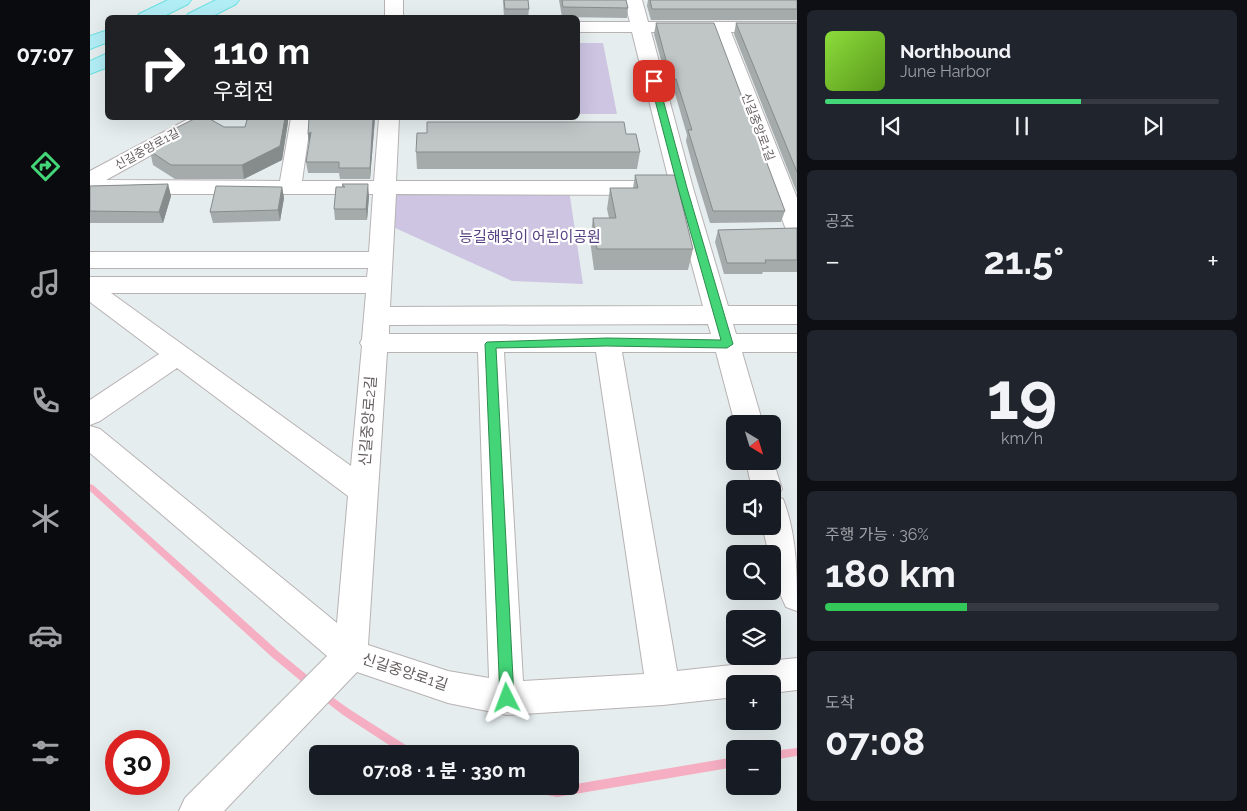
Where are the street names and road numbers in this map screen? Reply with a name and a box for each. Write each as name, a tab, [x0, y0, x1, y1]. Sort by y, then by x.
street label: 신길중앙로1길	[739, 91, 777, 163]
street label: 신길중앙로1길	[112, 126, 182, 172]
street label: 신길중앙로2길	[356, 375, 380, 467]
street label: 신길중앙로1길	[360, 650, 450, 694]

